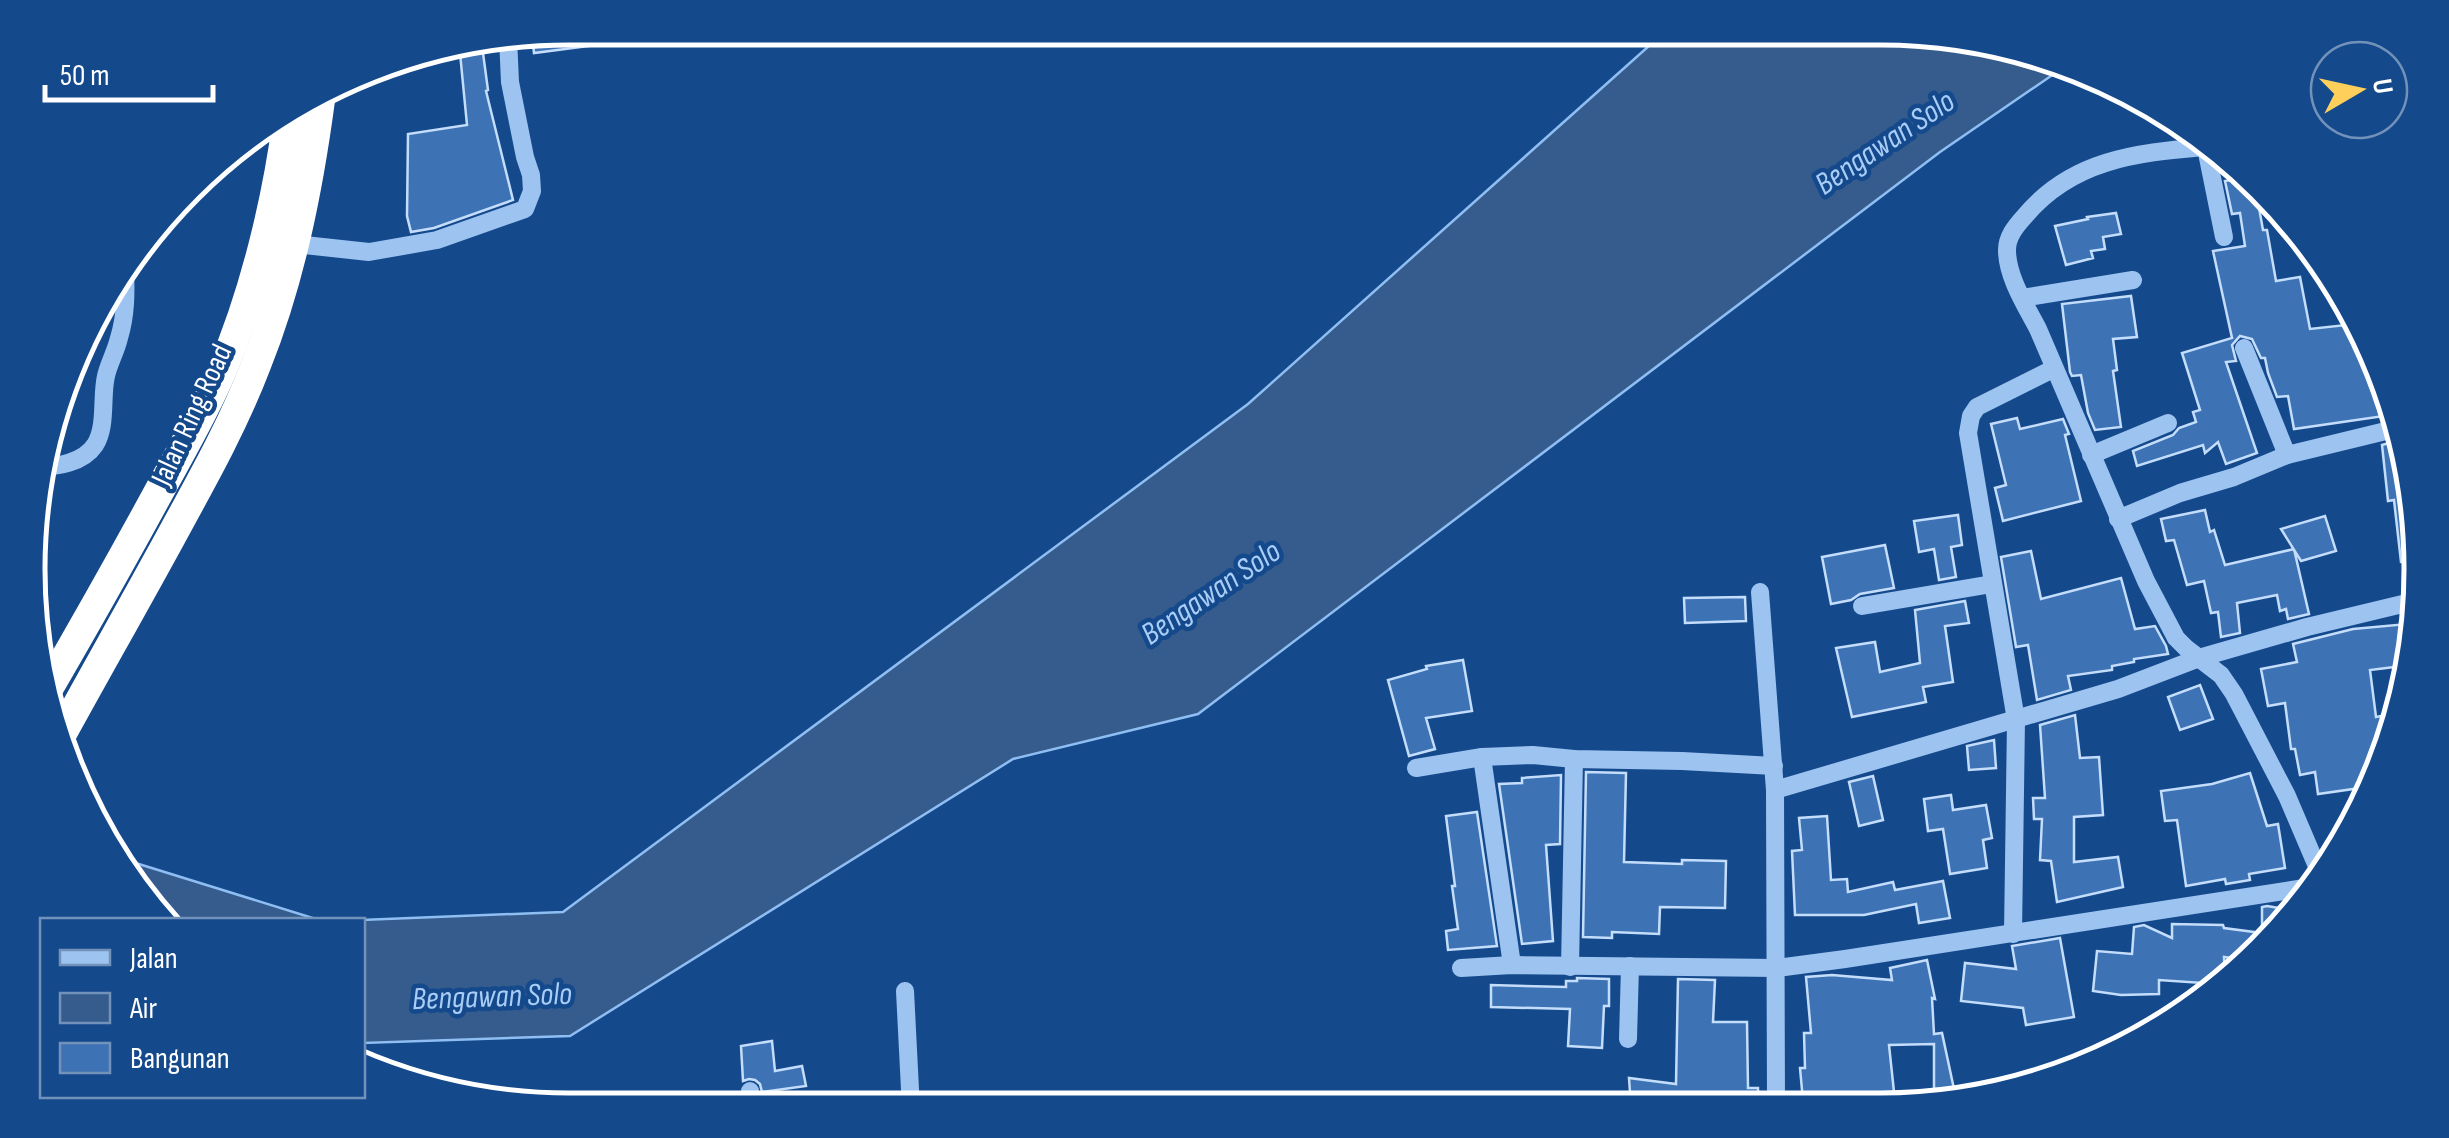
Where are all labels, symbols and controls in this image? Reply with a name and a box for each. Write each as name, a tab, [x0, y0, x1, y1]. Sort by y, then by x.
scale bar	[45, 40, 212, 102]
north arrow	[2309, 40, 2409, 140]
text: 50 m	[60, 58, 109, 94]
text: U	[2365, 77, 2400, 96]
water label: Bengawan Solo	[1808, 82, 1962, 204]
street label: Jalan Ring Road	[143, 339, 240, 492]
water label: Bengawan Solo	[1134, 532, 1288, 654]
legend	[40, 918, 365, 1098]
text: Jalan	[129, 941, 178, 977]
water label: Bengawan Solo	[411, 975, 573, 1019]
text: Air	[129, 991, 157, 1027]
text: Bangunan	[130, 1041, 230, 1077]

